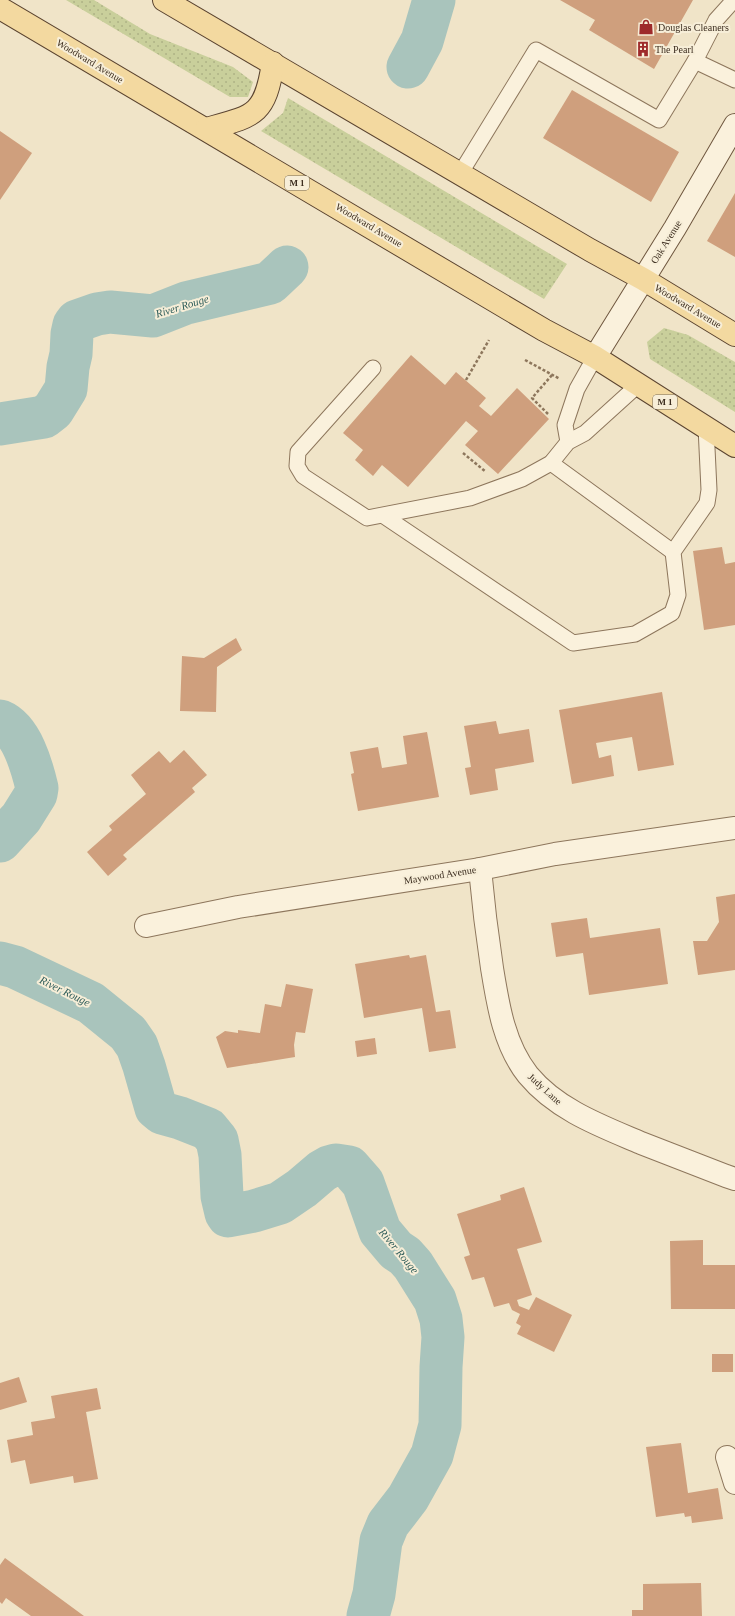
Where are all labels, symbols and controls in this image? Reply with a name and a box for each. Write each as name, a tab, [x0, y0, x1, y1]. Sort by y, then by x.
shop icon: Douglas Cleaners	[637, 18, 655, 36]
place label: Douglas Cleaners	[658, 22, 729, 33]
street label: Woodward Avenue	[55, 37, 126, 86]
building icon: The Pearl	[634, 40, 652, 58]
place label: The Pearl	[655, 44, 694, 55]
road number: M 1	[285, 176, 309, 190]
street label: Woodward Avenue	[334, 201, 405, 250]
street label: Oak Avenue	[648, 218, 684, 266]
street label: Woodward Avenue	[653, 282, 724, 331]
water label: River Rouge	[153, 292, 210, 320]
road number: M 1	[653, 395, 677, 409]
street label: Maywood Avenue	[403, 864, 477, 886]
water label: River Rouge	[37, 973, 92, 1008]
street label: Judy Lane	[526, 1071, 564, 1107]
water label: River Rouge	[376, 1225, 421, 1276]

